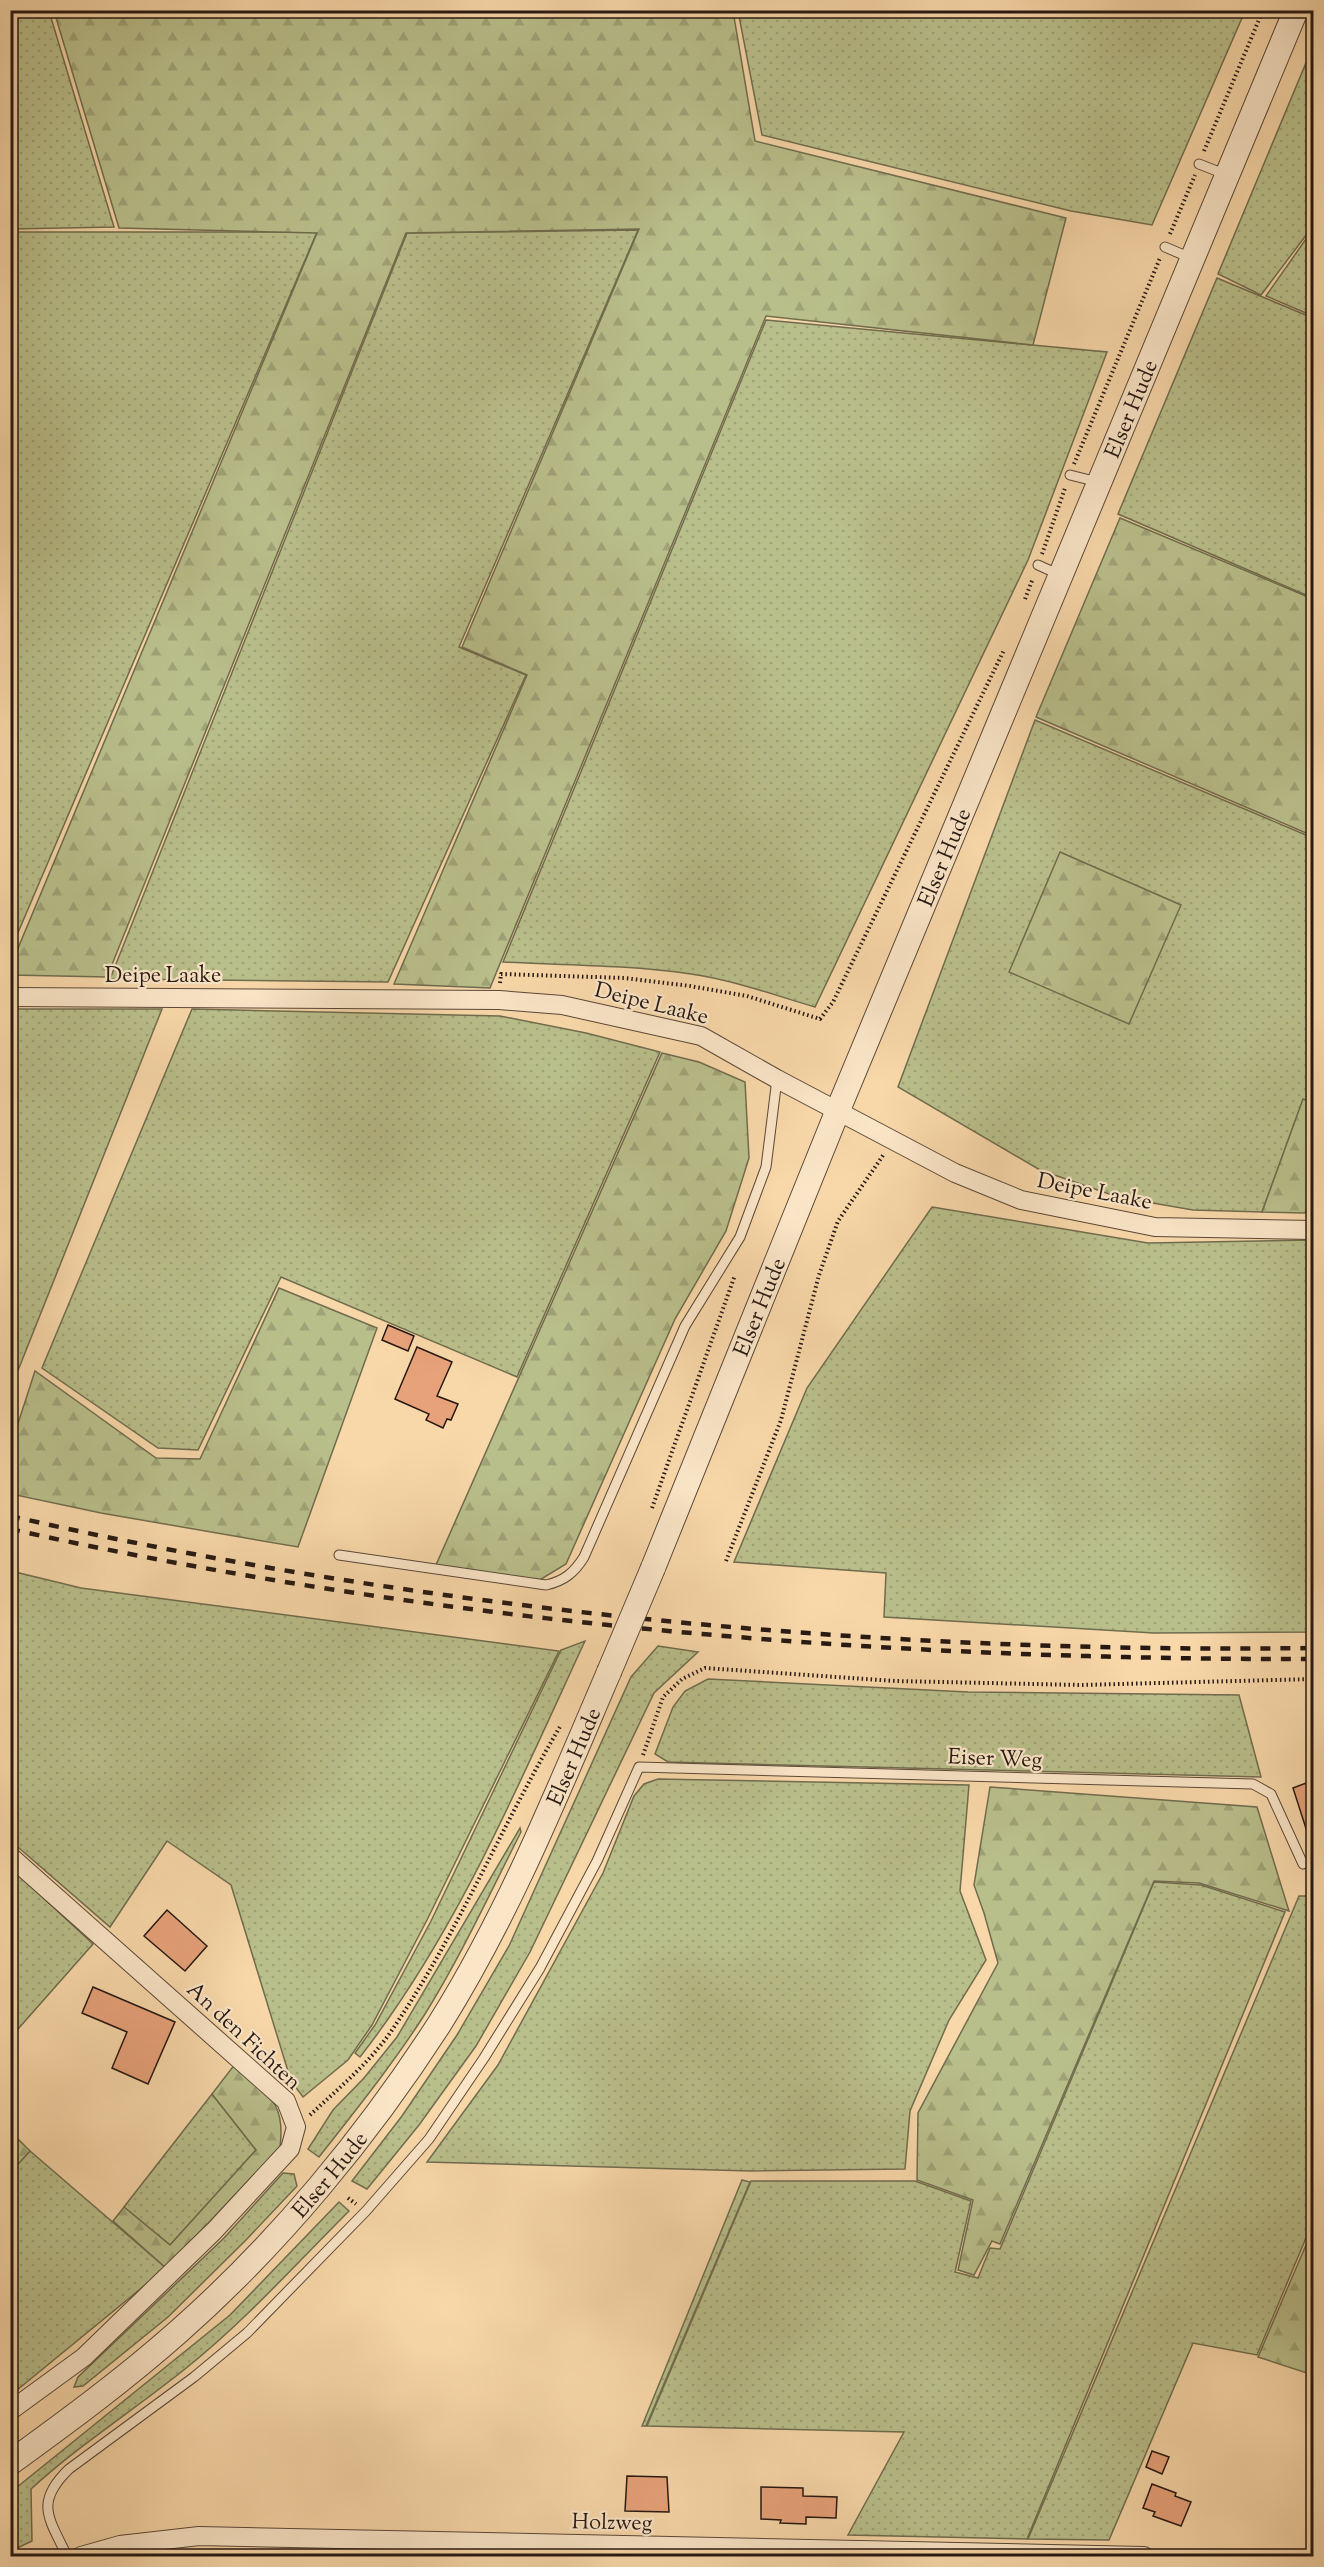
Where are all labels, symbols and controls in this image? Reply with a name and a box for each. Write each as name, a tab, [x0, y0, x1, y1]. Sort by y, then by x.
street label: Elser Hude	[1098, 355, 1168, 464]
street label: Elser Hude	[911, 804, 981, 912]
street label: Deipe Laake	[105, 961, 221, 993]
street label: Deipe Laake	[591, 975, 712, 1035]
street label: Deipe Laake	[1034, 1166, 1155, 1220]
street label: Elser Hude	[727, 1253, 796, 1362]
street label: Elser Hude	[541, 1703, 611, 1811]
street label: Eiser Weg	[947, 1742, 1043, 1778]
street label: An den Fichten	[178, 1975, 308, 2099]
street label: Elser Hude	[286, 2126, 377, 2226]
street label: Holzweg	[571, 2507, 653, 2541]

